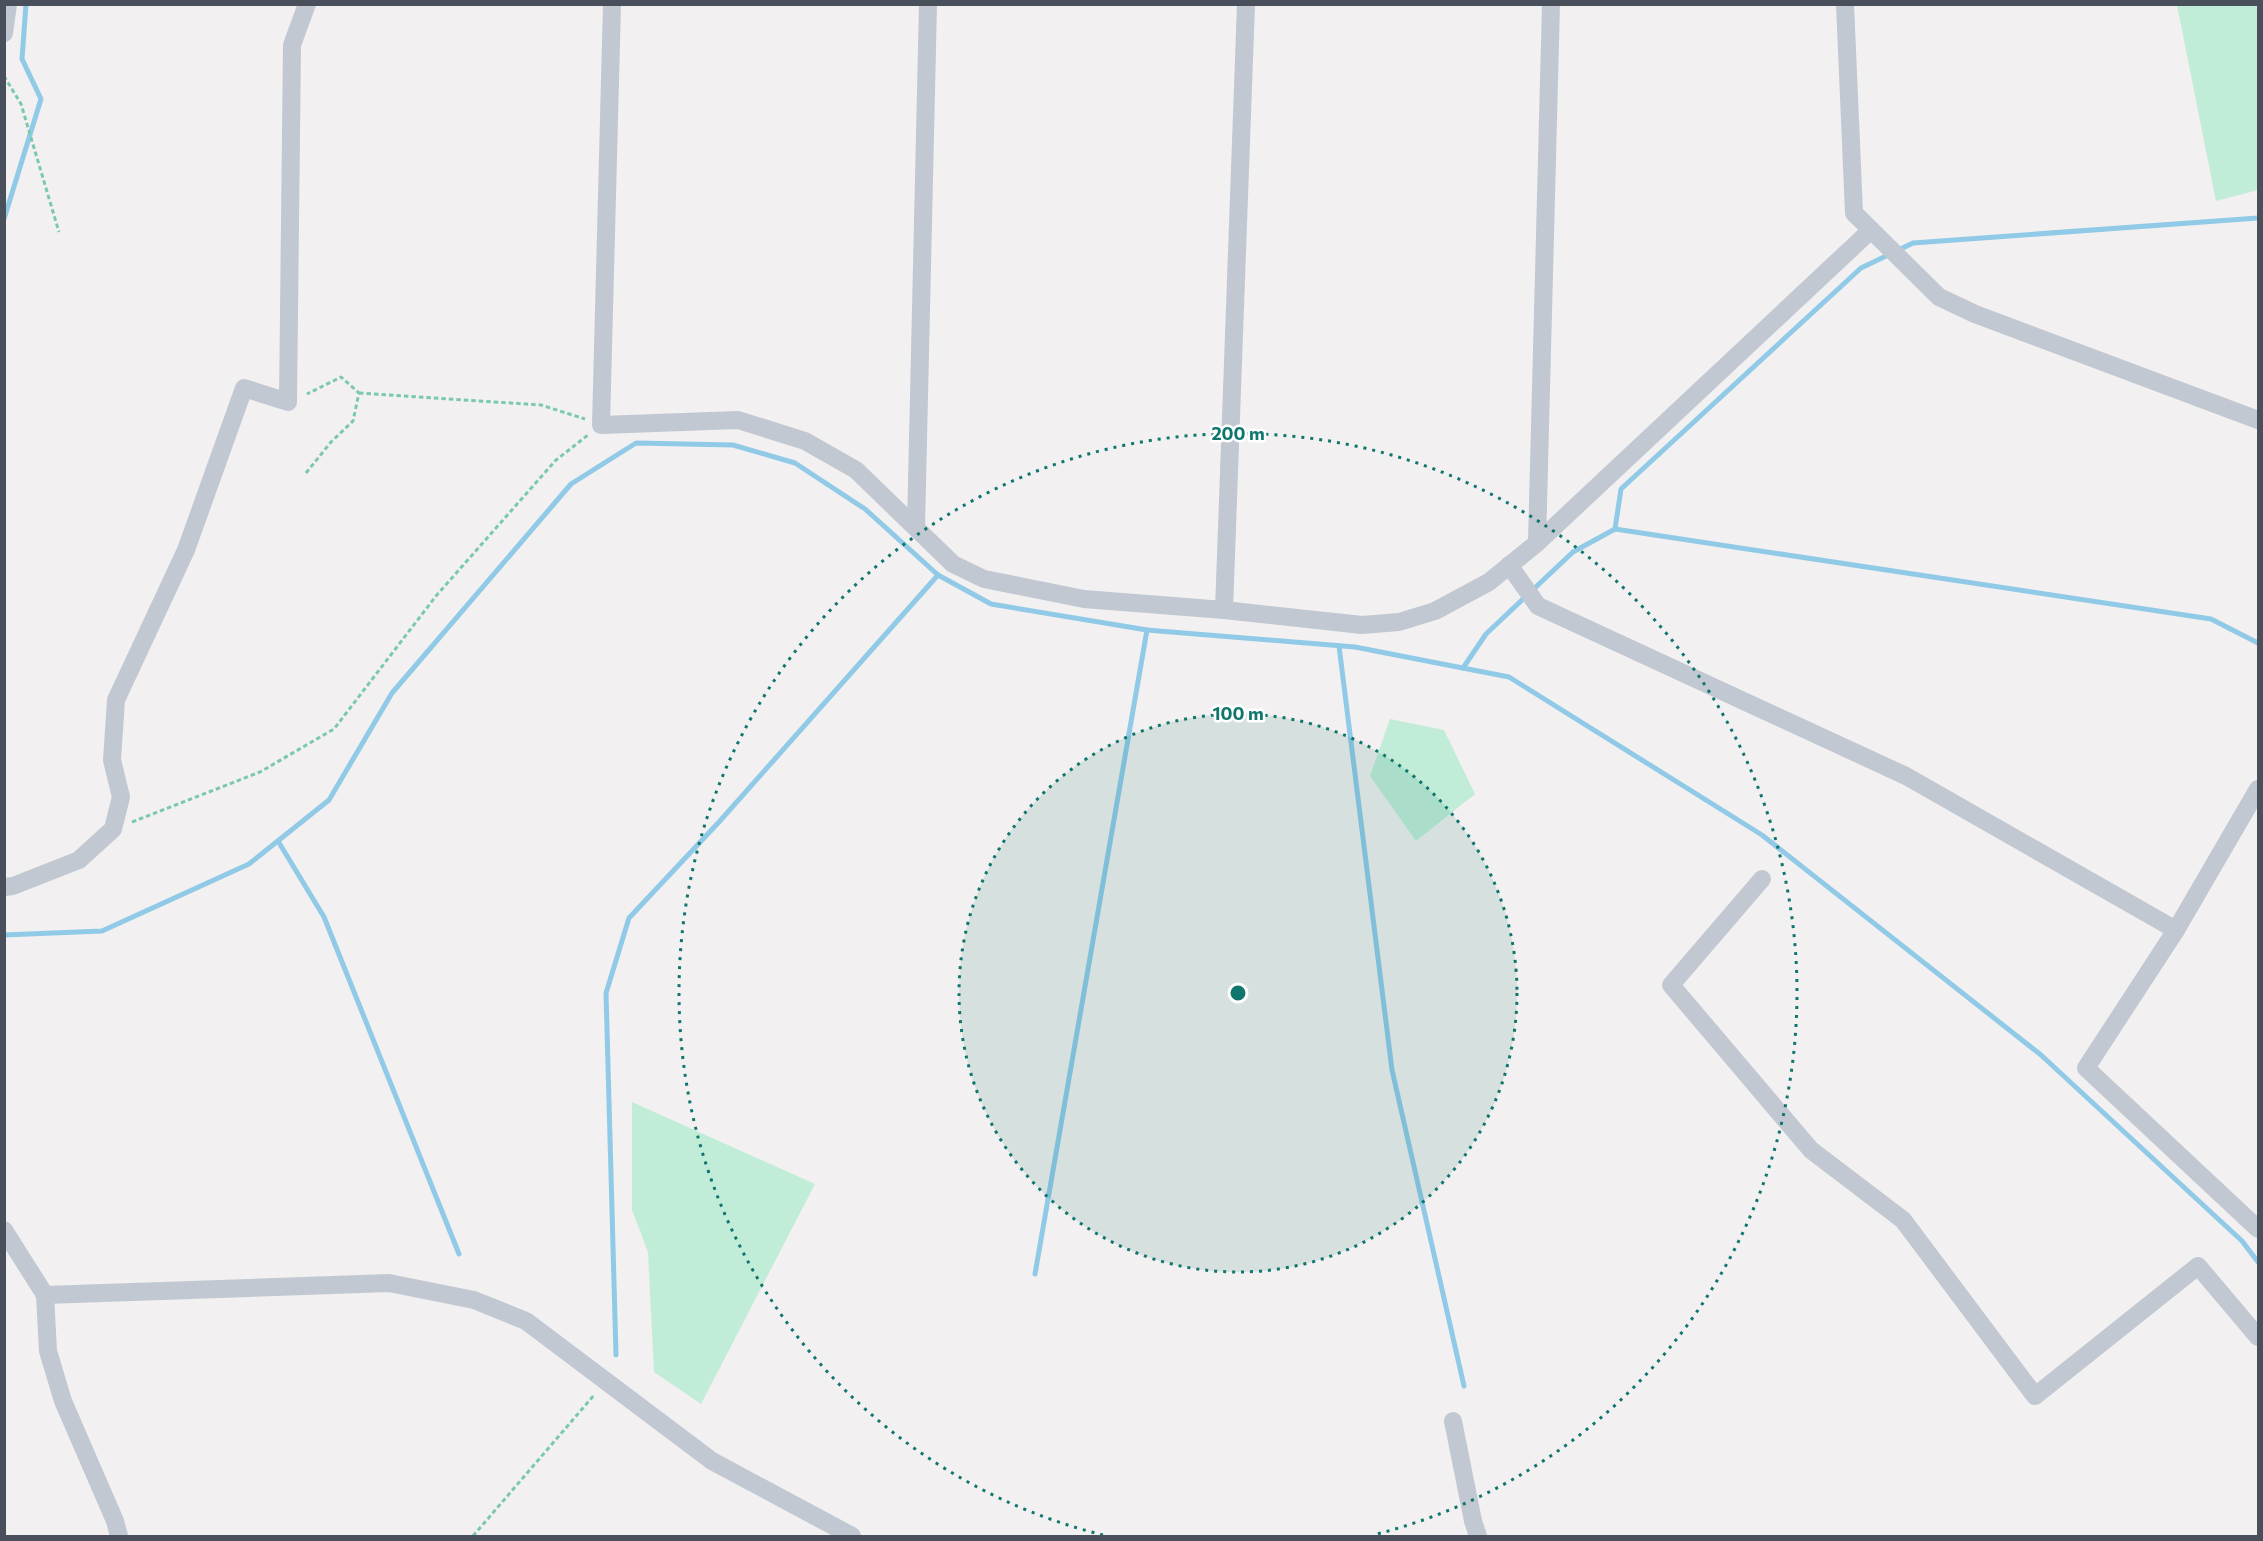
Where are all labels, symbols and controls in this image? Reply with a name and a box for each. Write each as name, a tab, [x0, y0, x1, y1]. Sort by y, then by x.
text: 200 m	[1211, 422, 1265, 444]
text: 100 m	[1212, 702, 1264, 724]
centre of rings	[1228, 983, 1248, 1003]

